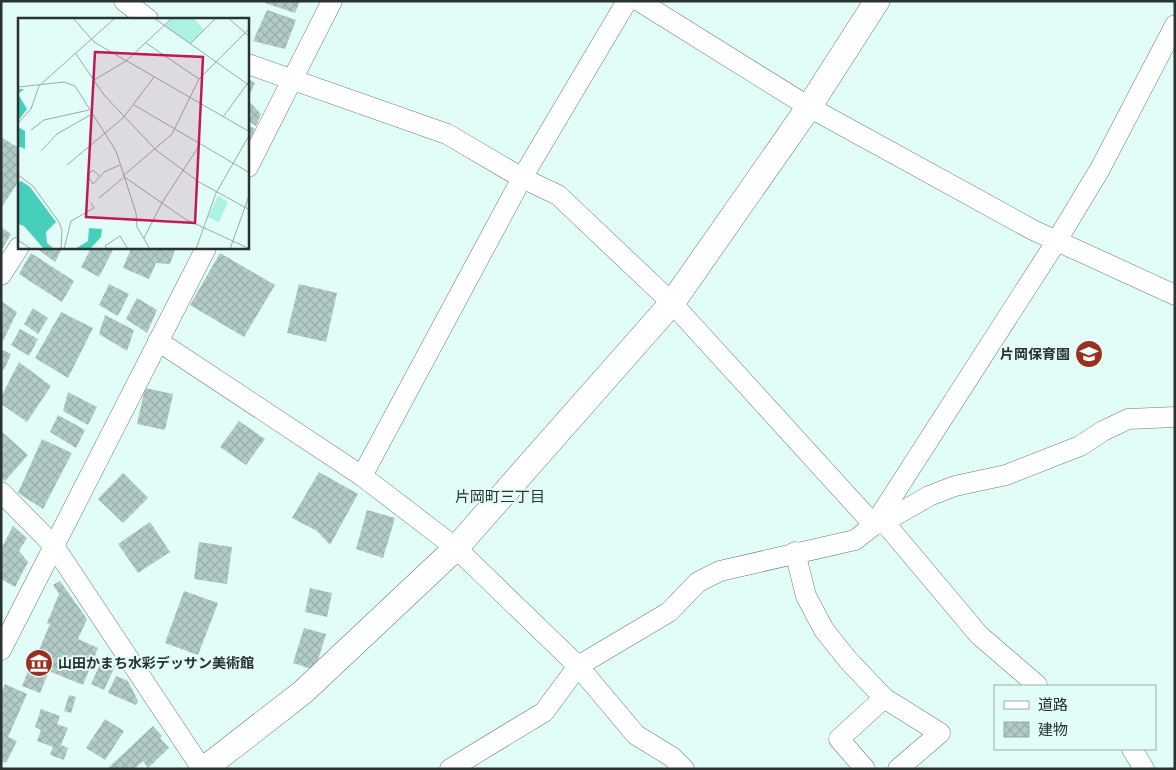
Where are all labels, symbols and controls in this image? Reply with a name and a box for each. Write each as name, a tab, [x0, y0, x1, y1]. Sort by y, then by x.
inset map	[18, 18, 249, 249]
school or university icon: 片岡保育園	[1074, 339, 1104, 369]
place label: 片岡保育園	[1000, 345, 1070, 362]
district label: 片岡町三丁目	[455, 487, 545, 505]
museum icon: 山田かまち水彩デッサン美術館	[24, 648, 54, 678]
place label: 山田かまち水彩デッサン美術館	[58, 654, 254, 671]
legend	[994, 685, 1156, 750]
text: 道路	[1038, 695, 1068, 713]
text: 建物	[1038, 720, 1068, 738]

